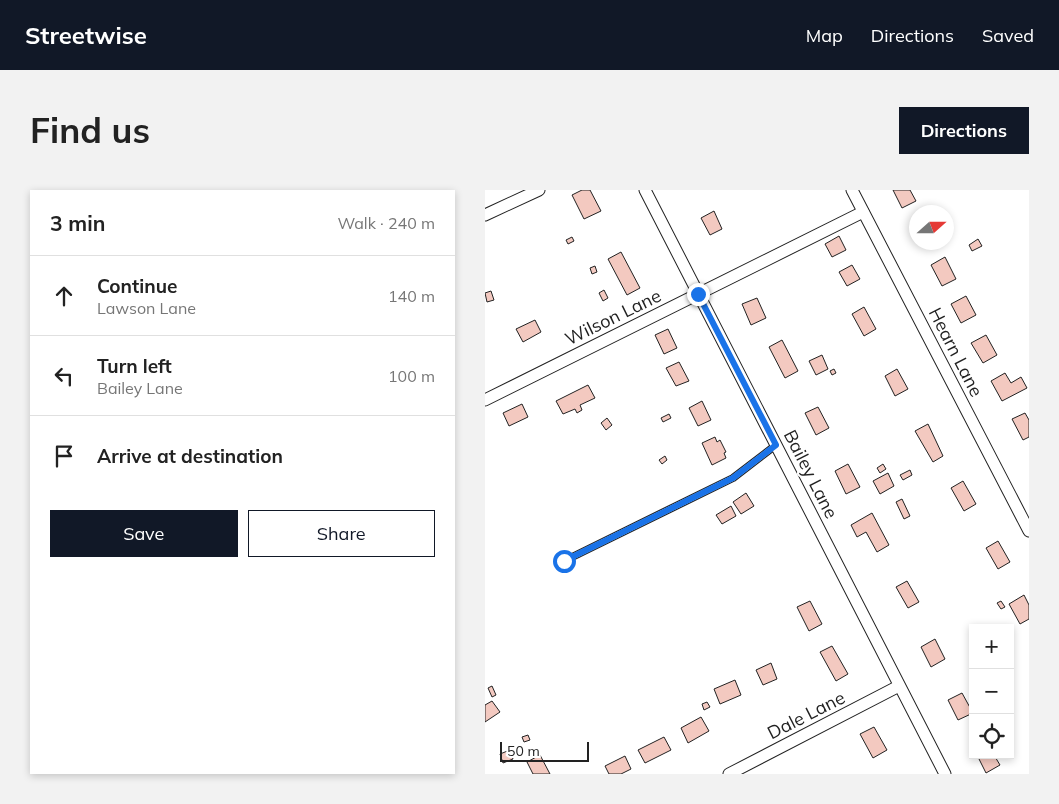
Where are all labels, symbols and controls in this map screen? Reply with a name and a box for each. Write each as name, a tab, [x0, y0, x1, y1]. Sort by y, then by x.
text: Streetwise	[25, 20, 147, 50]
text: Map	[806, 24, 843, 47]
text: Directions	[871, 24, 954, 47]
text: Saved	[982, 24, 1034, 47]
button: Directions	[899, 107, 1029, 154]
text: Find us	[30, 108, 150, 152]
north arrow	[909, 205, 954, 250]
text: 3 min	[50, 210, 105, 236]
text: Walk · 240 m	[337, 213, 435, 233]
text: Continue	[97, 274, 177, 298]
icon: ahead	[50, 282, 78, 310]
route end	[687, 283, 710, 306]
street label: Wilson Lane	[561, 284, 665, 350]
text: 140 m	[388, 286, 435, 306]
text: Lawson Lane	[97, 298, 196, 318]
street label: Hearn Lane	[924, 304, 988, 400]
text: Turn left	[97, 354, 172, 378]
icon: left	[50, 362, 78, 390]
text: 100 m	[388, 366, 435, 386]
text: Bailey Lane	[97, 378, 183, 398]
street label: Bailey Lane	[779, 426, 843, 522]
icon: arrive	[50, 442, 78, 470]
text: Arrive at destination	[97, 444, 283, 468]
button: Save	[50, 510, 238, 557]
button: Share	[248, 510, 435, 557]
route start	[553, 550, 576, 573]
map controls	[969, 624, 1014, 759]
button: +	[969, 624, 1014, 669]
button: −	[969, 669, 1014, 714]
street label: Dale Lane	[763, 686, 849, 744]
button: locate	[969, 714, 1014, 759]
scale bar	[500, 739, 589, 762]
text: 50 m	[507, 742, 540, 760]

